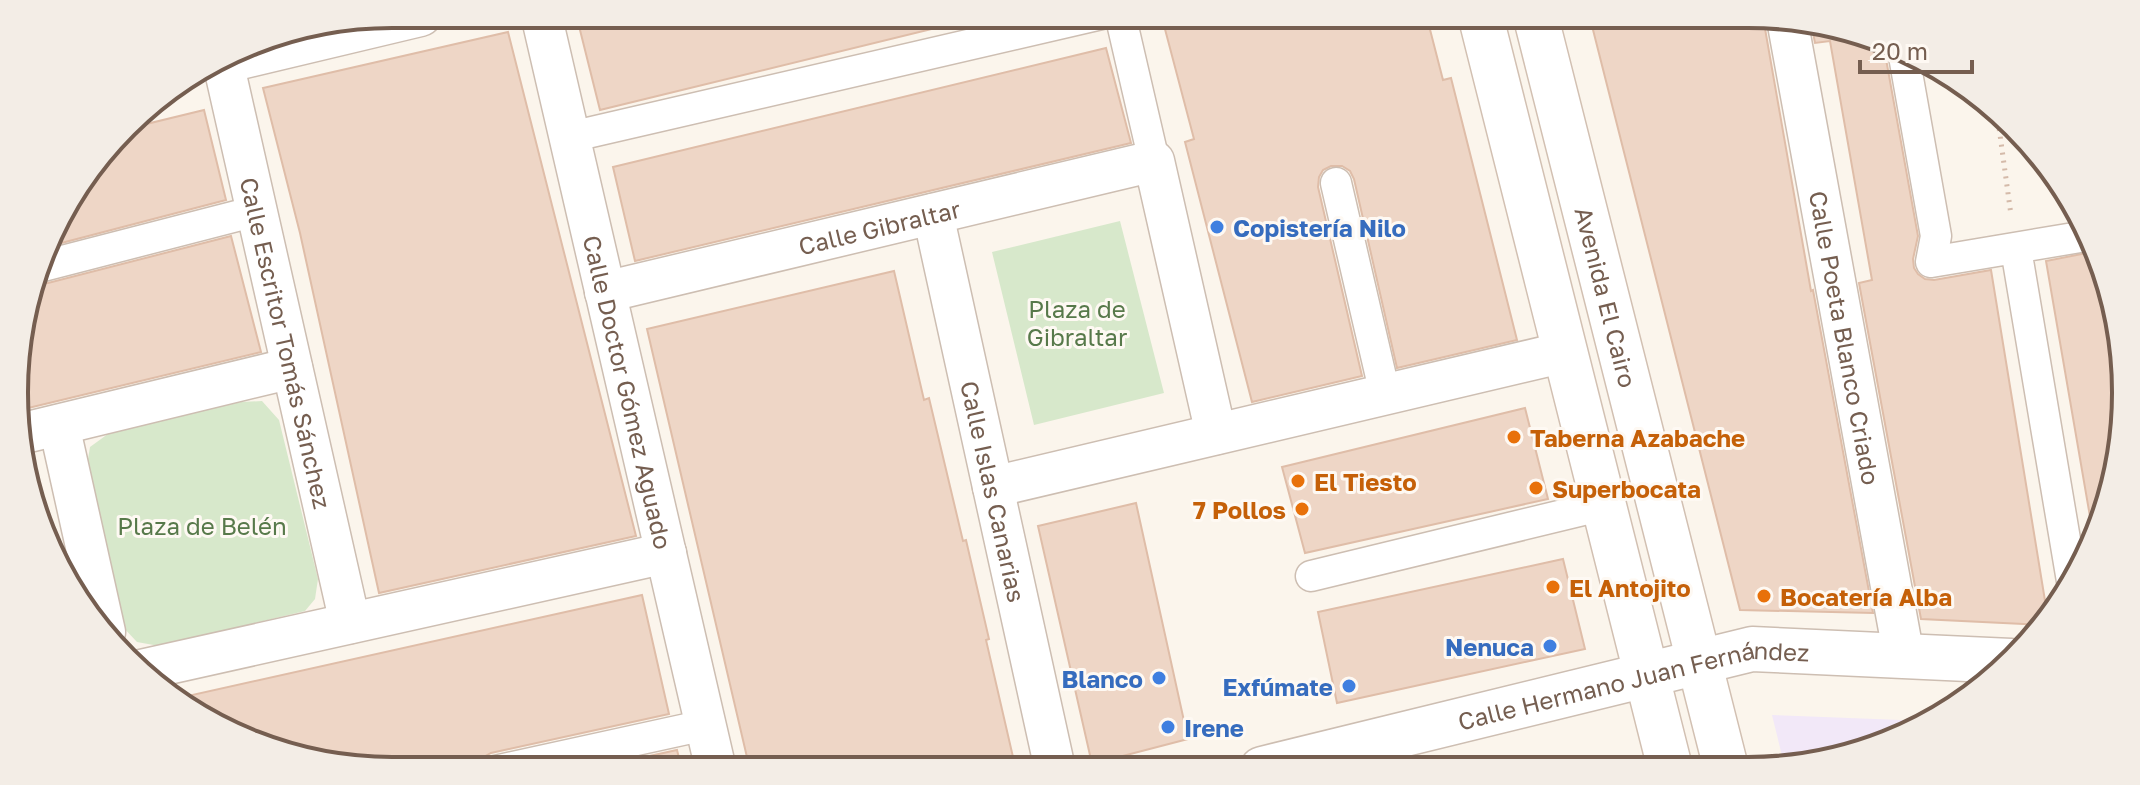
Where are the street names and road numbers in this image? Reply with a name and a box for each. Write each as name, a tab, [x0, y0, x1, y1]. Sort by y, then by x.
street label: Calle Escritor Tomás Sánchez	[235, 174, 338, 511]
street label: Calle Poeta Blanco Criado	[1804, 188, 1887, 487]
street label: Calle Gibraltar	[795, 193, 963, 260]
street label: Avenida El Cairo	[1570, 204, 1644, 390]
street label: Calle Doctor Gómez Aguado	[578, 232, 679, 552]
street label: Calle Islas Canarias	[956, 378, 1032, 605]
street label: Calle Hermano Juan Fernández	[1455, 634, 1810, 735]

